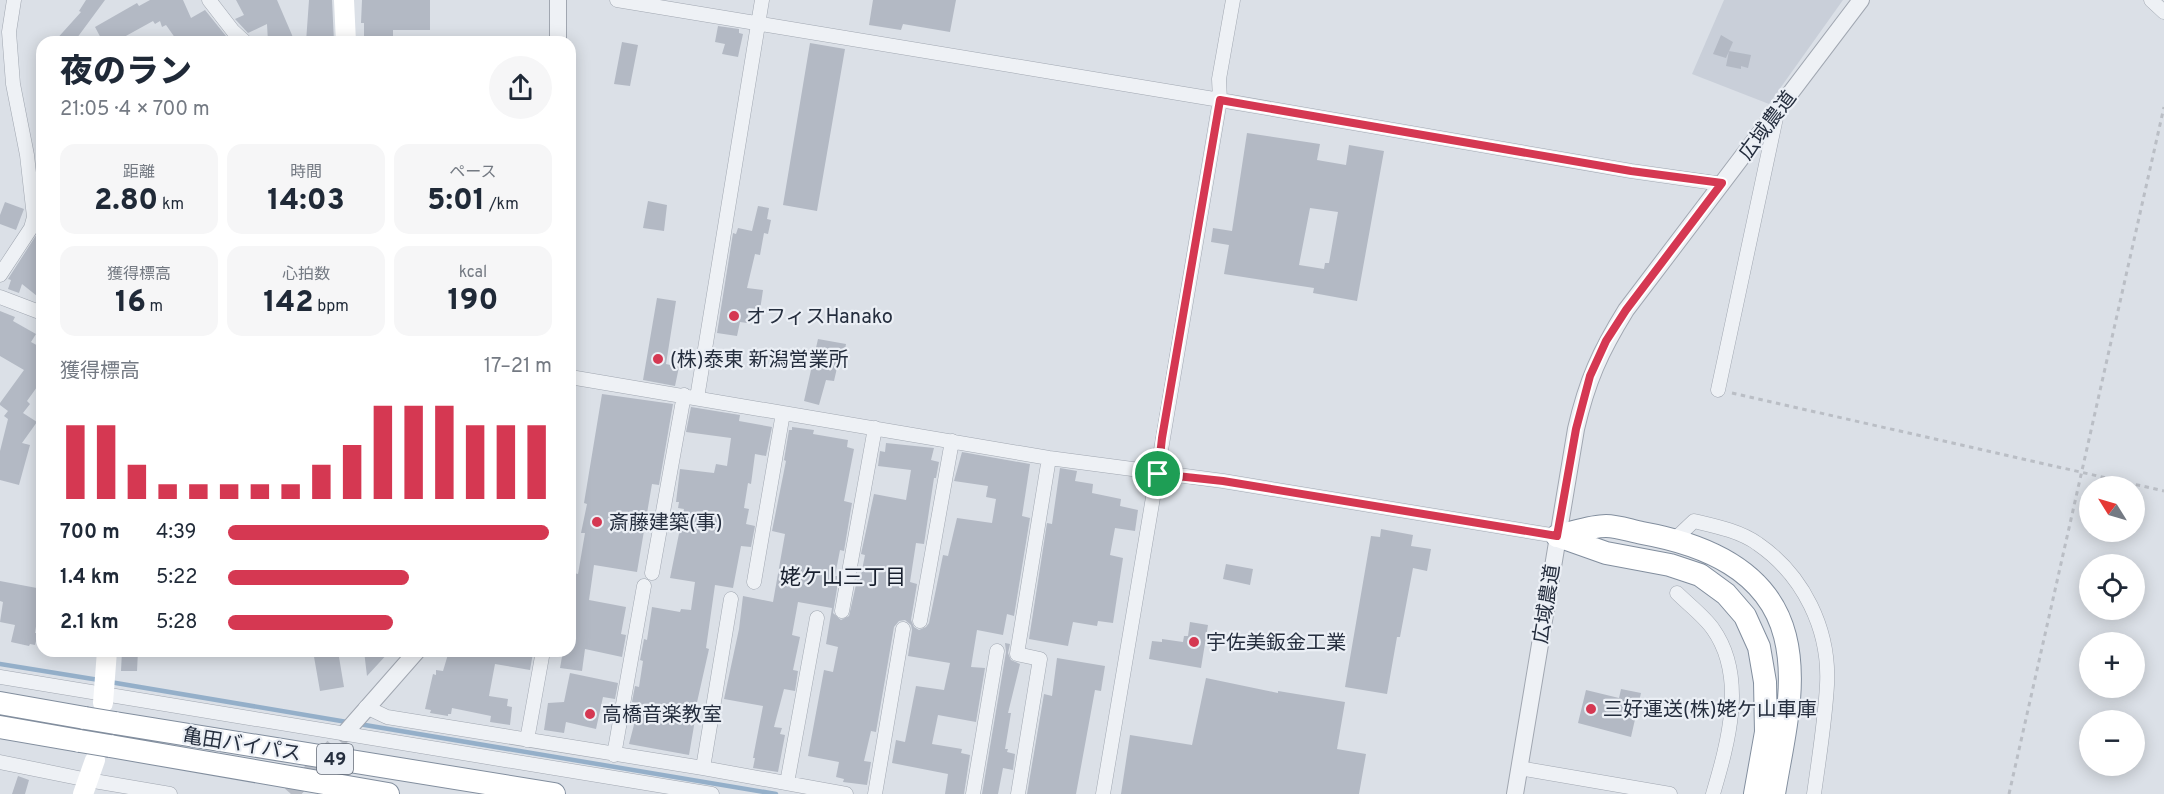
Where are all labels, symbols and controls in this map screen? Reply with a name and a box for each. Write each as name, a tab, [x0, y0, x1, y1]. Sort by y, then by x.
text: 夜のラン	[60, 53, 192, 95]
button: share	[489, 56, 552, 119]
street label: 広域農道	[1734, 86, 1803, 166]
text: 21:05 · 4 × 700 m	[60, 97, 210, 123]
text: 距離	[123, 163, 155, 183]
text: 時間	[290, 163, 322, 183]
text: ペース	[449, 163, 497, 183]
text: 2.80	[94, 183, 158, 220]
text: 14:03	[267, 183, 345, 220]
text: 5:01	[427, 183, 485, 220]
text: km	[158, 195, 184, 215]
text: /km	[485, 195, 519, 215]
text: kcal	[459, 263, 487, 283]
text: 獲得標高	[107, 265, 171, 285]
text: 心拍数	[282, 265, 330, 285]
text: 190	[448, 283, 499, 320]
text: 16	[115, 285, 146, 322]
text: 142	[263, 285, 314, 322]
text: m	[146, 297, 163, 317]
text: bpm	[314, 297, 349, 317]
place label: オフィスHanako	[746, 305, 893, 331]
marker: オフィスHanako	[727, 309, 741, 323]
place label: (株)泰東 新潟営業所	[670, 348, 848, 374]
marker: (株)泰東 新潟営業所	[651, 352, 665, 366]
text: 17–21 m	[484, 354, 552, 380]
text: 獲得標高	[60, 359, 140, 385]
pin	[1132, 448, 1183, 499]
icon: arrive	[1141, 457, 1174, 490]
north arrow	[2079, 476, 2145, 542]
map controls	[2079, 476, 2145, 776]
place label: 斎藤建築(事)	[609, 511, 723, 537]
marker: 斎藤建築(事)	[590, 515, 604, 529]
text: 700 m	[60, 520, 120, 546]
text: 4:39	[156, 520, 197, 546]
button: locate	[2079, 554, 2145, 620]
street label: 広域農道	[1529, 563, 1567, 646]
text: 1.4 km	[60, 565, 120, 591]
text: 5:22	[156, 565, 197, 591]
district label: 姥ケ山三丁目	[780, 565, 906, 592]
text: 2.1 km	[60, 610, 119, 636]
text: 5:28	[156, 610, 197, 636]
place label: 宇佐美鈑金工業	[1206, 631, 1346, 657]
button: +	[2079, 632, 2145, 698]
marker: 宇佐美鈑金工業	[1187, 635, 1201, 649]
place label: 三好運送(株)姥ケ山車庫	[1603, 698, 1817, 724]
marker: 三好運送(株)姥ケ山車庫	[1584, 702, 1598, 716]
place label: 高橋音楽教室	[602, 703, 722, 729]
marker: 高橋音楽教室	[583, 707, 597, 721]
button: −	[2079, 710, 2145, 776]
street label: 亀田バイパス	[181, 724, 303, 768]
road number: 49	[317, 744, 353, 774]

